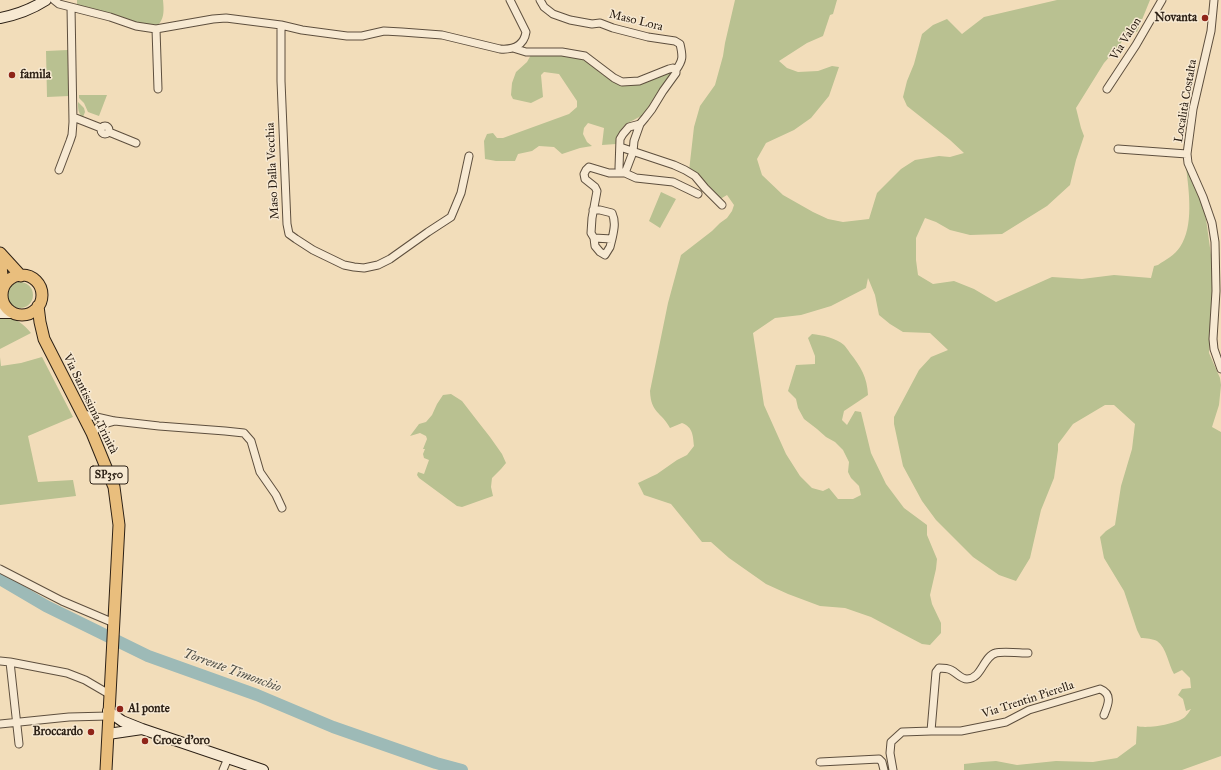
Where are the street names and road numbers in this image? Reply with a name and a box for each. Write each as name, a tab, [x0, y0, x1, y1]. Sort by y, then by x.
street label: Maso Lora	[608, 7, 664, 35]
street label: Via Valon	[1107, 15, 1145, 63]
street label: Località Costalta	[1172, 58, 1200, 144]
street label: Maso Dalla Vecchia	[263, 122, 283, 220]
street label: Via Santissima Trinità	[59, 351, 121, 457]
road number: SP350	[90, 466, 128, 484]
street label: Via Trentin Pierella	[980, 678, 1076, 722]

